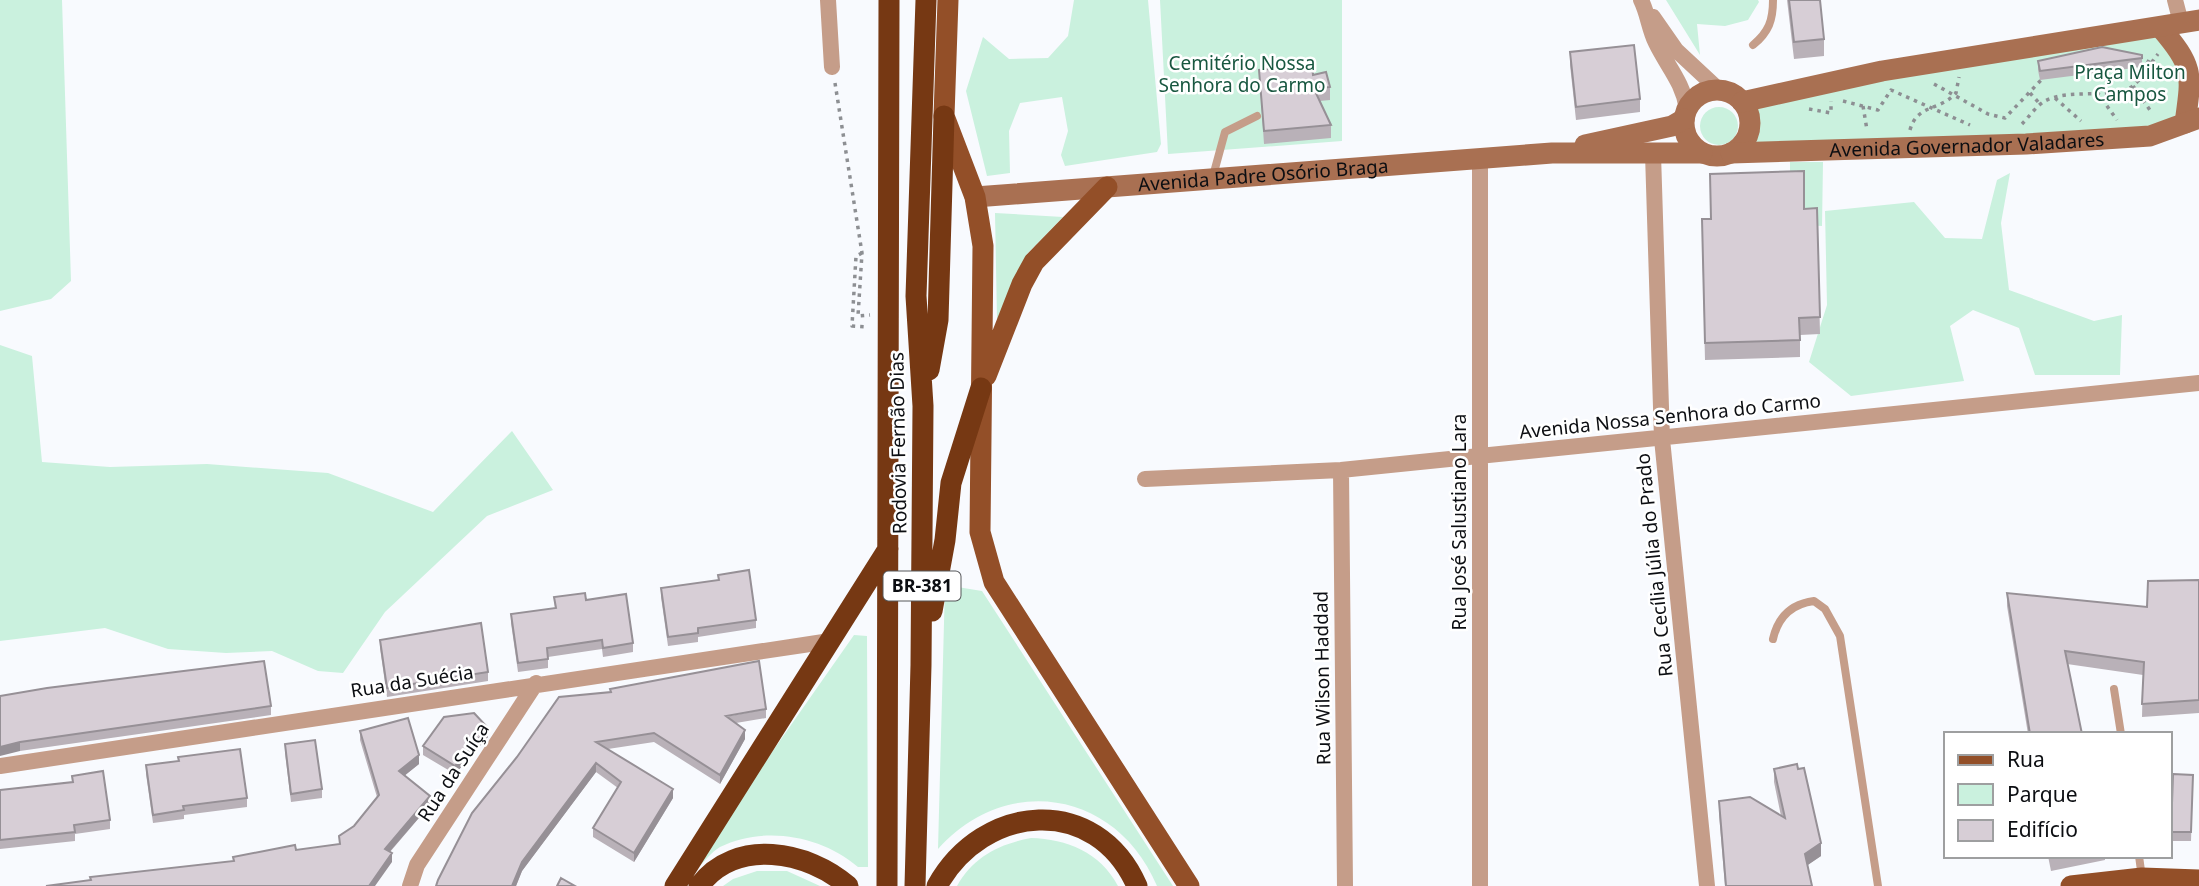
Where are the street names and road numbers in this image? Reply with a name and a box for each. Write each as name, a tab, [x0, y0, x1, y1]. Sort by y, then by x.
street label: Avenida Governador Valadares	[1829, 126, 2105, 163]
street label: Avenida Padre Osório Braga	[1137, 153, 1389, 198]
street label: Rodovia Fernão Dias	[883, 352, 913, 534]
street label: Avenida Nossa Senhora do Carmo	[1518, 387, 1822, 445]
street label: Rua José Salustiano Lara	[1446, 414, 1472, 630]
street label: Rua Cecília Júlia do Prado	[1629, 452, 1679, 678]
road number: BR-381	[884, 572, 960, 600]
street label: Rua Wilson Haddad	[1307, 591, 1337, 765]
street label: Rua da Suécia	[349, 658, 475, 704]
street label: Rua da Suíça	[411, 717, 495, 827]

